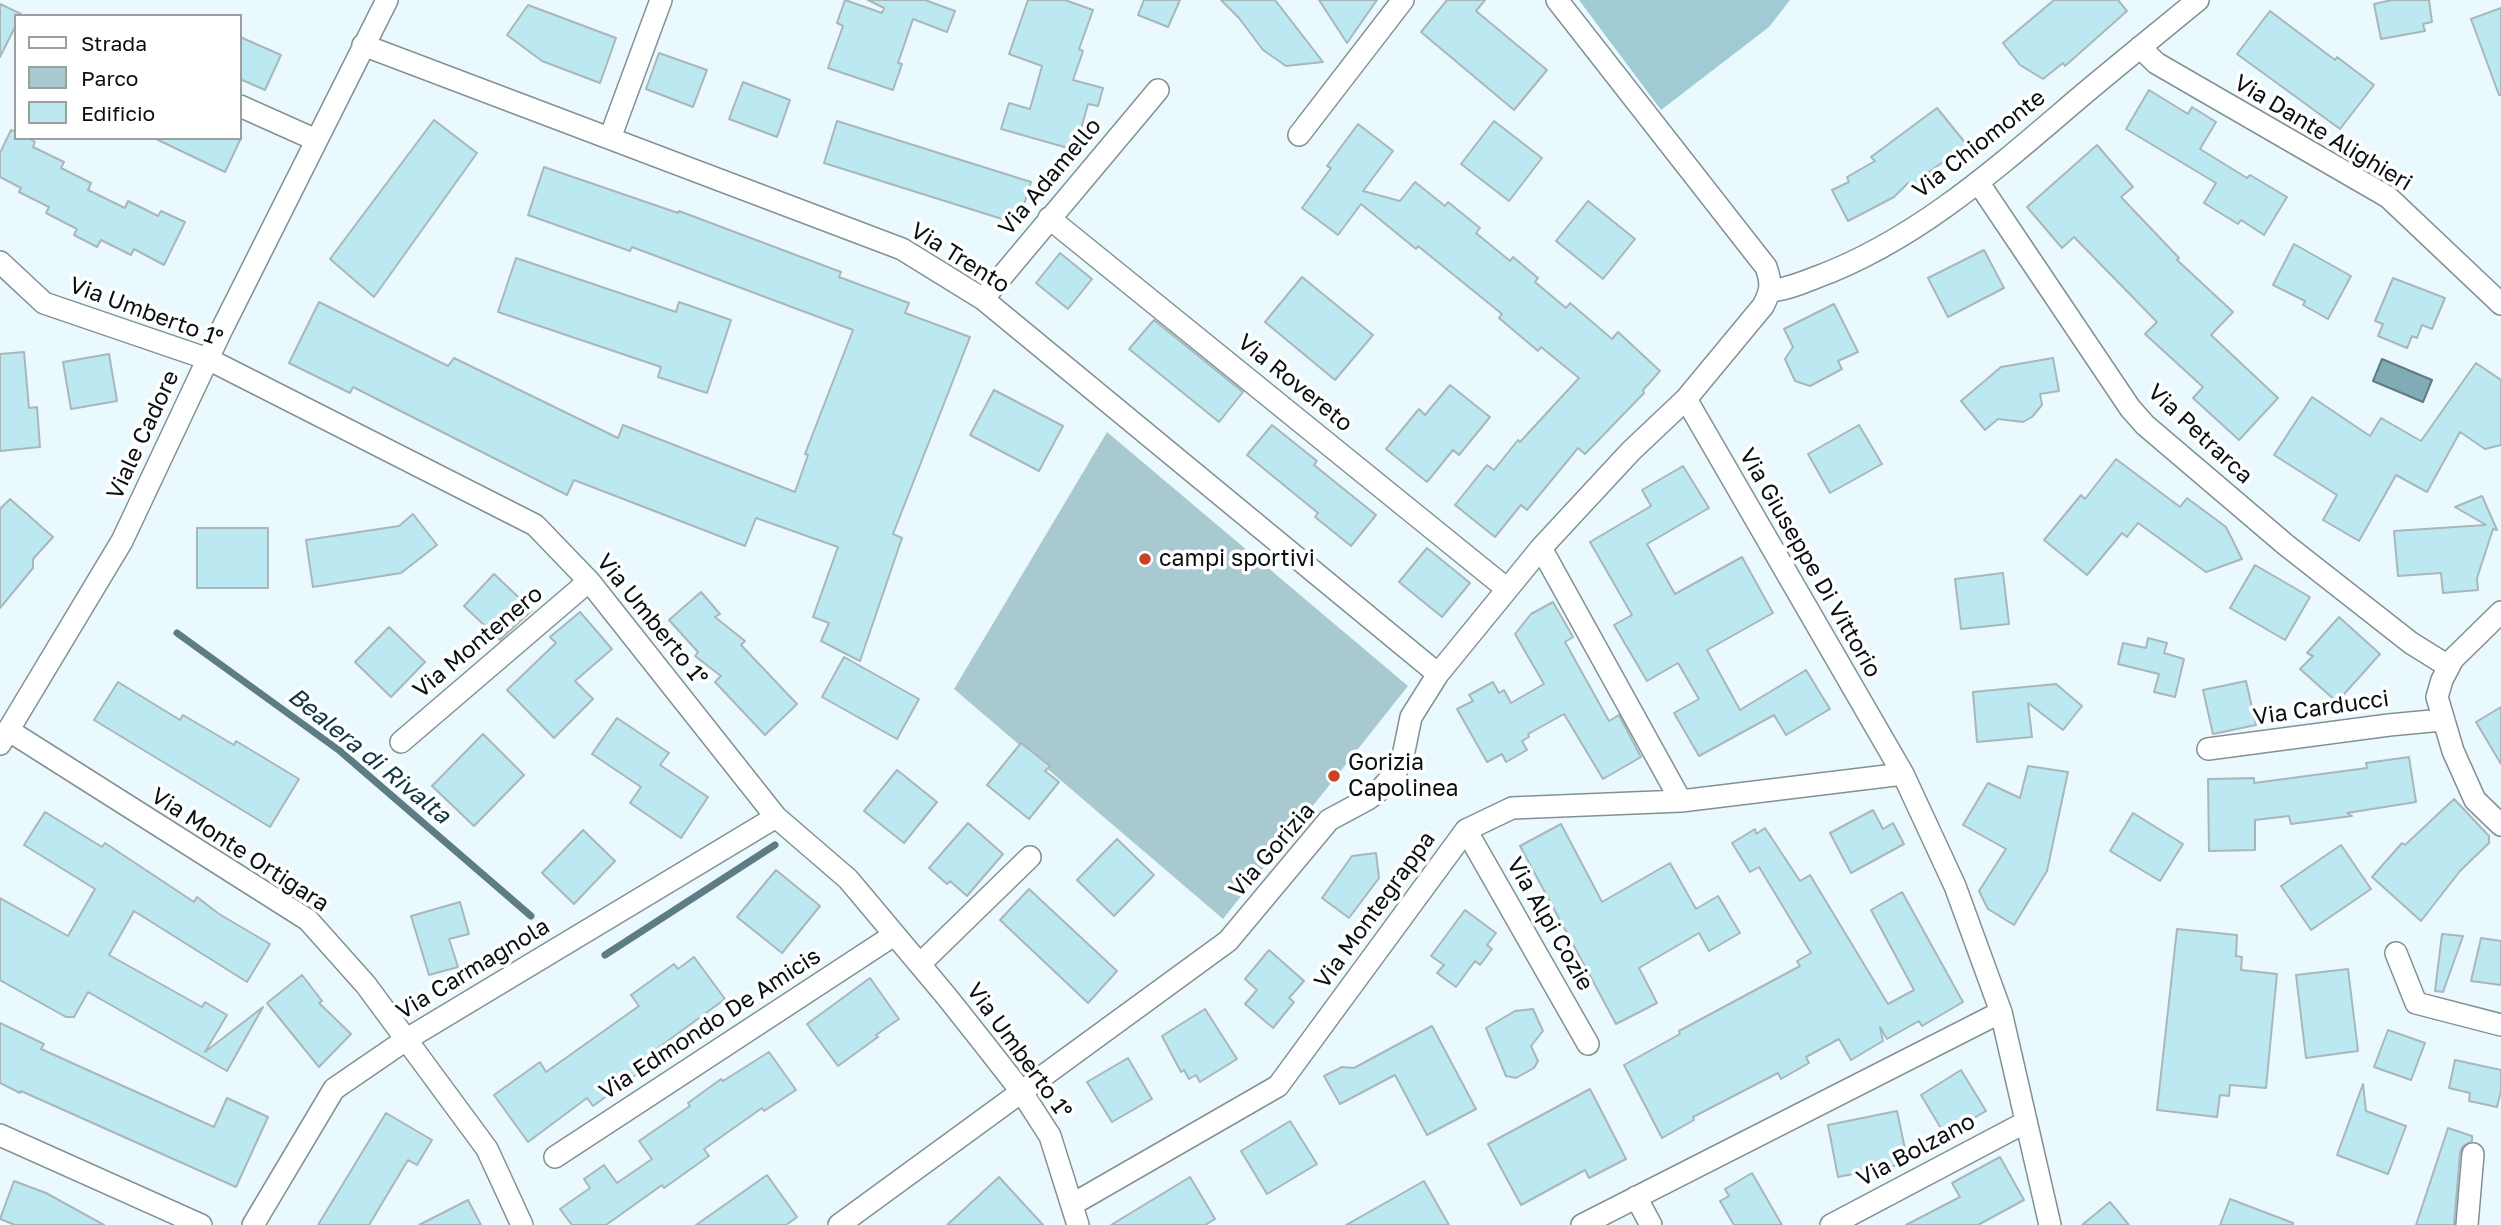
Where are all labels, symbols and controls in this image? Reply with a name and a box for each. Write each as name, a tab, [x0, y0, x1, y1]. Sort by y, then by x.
legend	[14, 14, 242, 140]
text: Strada	[81, 30, 147, 56]
text: Parco	[81, 65, 138, 91]
street label: Via Dante Alighieri	[2229, 69, 2417, 197]
street label: Via Chiomonte	[1907, 84, 2051, 204]
text: Edificio	[81, 100, 155, 126]
street label: Via Adamello	[993, 113, 1107, 241]
street label: Via Trento	[905, 217, 1015, 299]
street label: Via Umberto 1°	[65, 271, 227, 353]
street label: Via Rovereto	[1232, 328, 1358, 438]
street label: Viale Cadore	[101, 366, 185, 504]
street label: Via Petrarca	[2142, 378, 2258, 490]
street label: Via Giuseppe Di Vittorio	[1733, 444, 1887, 682]
place label: campi sportivi	[1159, 545, 1315, 573]
street label: Via Umberto 1°	[590, 549, 714, 691]
marker: campi sportivi	[1137, 551, 1153, 567]
street label: Via Montenero	[408, 580, 548, 704]
water label: Bealera di Rivalta	[282, 682, 456, 830]
street label: Via Carducci	[2251, 685, 2391, 731]
place label: Gorizia Capolinea	[1348, 749, 1459, 803]
marker: Gorizia Capolinea	[1326, 768, 1342, 784]
street label: Via Monte Ortigara	[146, 782, 334, 918]
street label: Via Gorizia	[1223, 797, 1321, 903]
street label: Via Montegrappa	[1309, 826, 1441, 994]
street label: Via Alpi Cozie	[1501, 852, 1599, 996]
street label: Via Carmagnola	[391, 912, 555, 1026]
street label: Via Edmondo De Amicis	[594, 942, 826, 1106]
street label: Via Umberto 1°	[960, 978, 1078, 1124]
street label: Via Bolzano	[1852, 1107, 1980, 1193]

